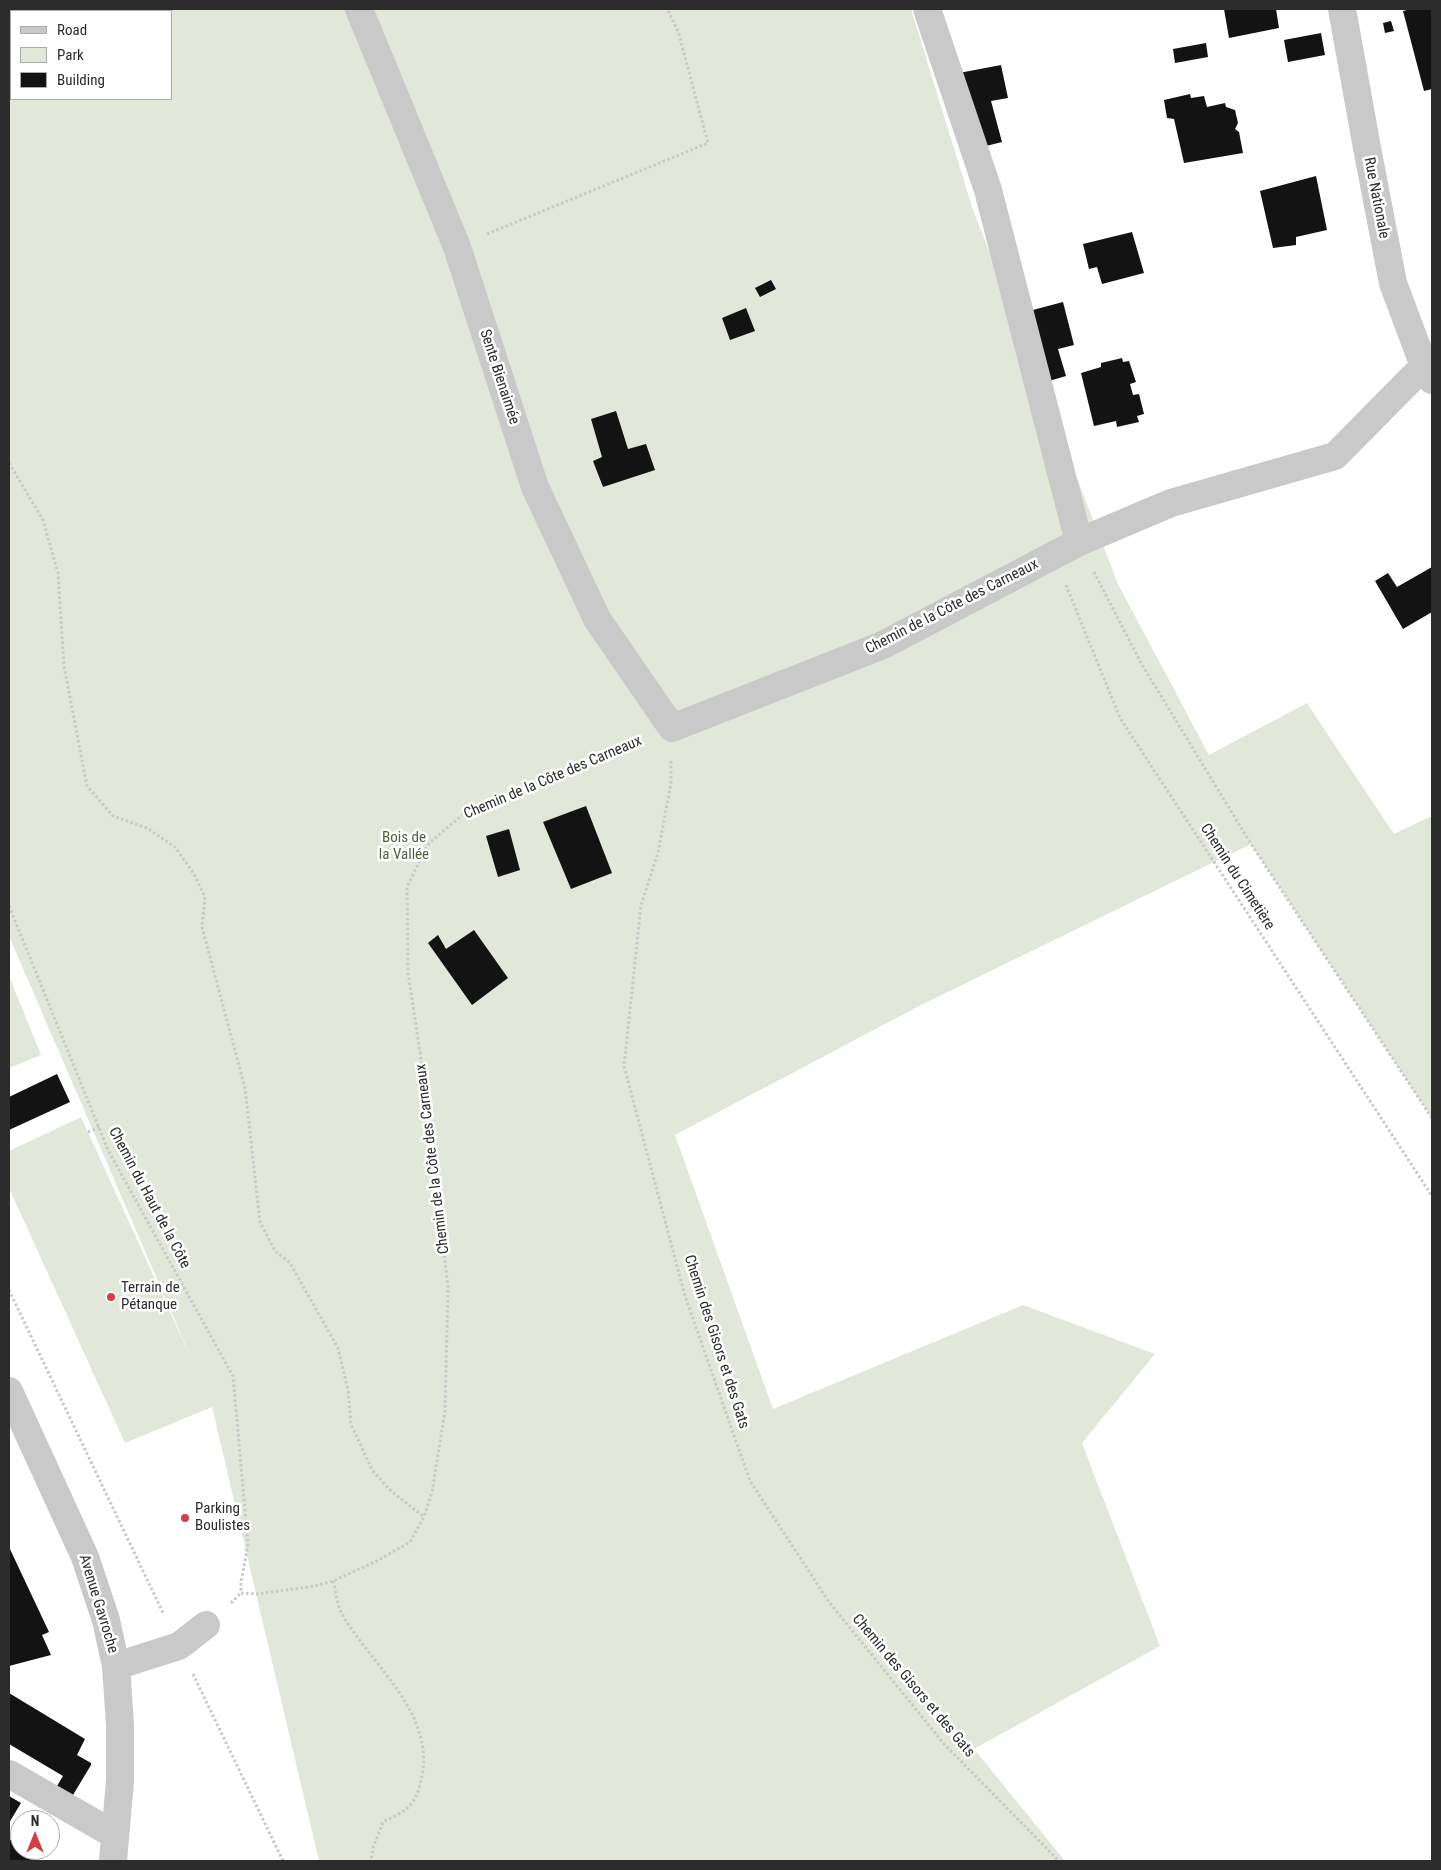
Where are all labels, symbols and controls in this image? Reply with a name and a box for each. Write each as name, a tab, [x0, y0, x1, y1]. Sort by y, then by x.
legend	[10, 10, 172, 100]
text: Road	[57, 21, 87, 39]
text: Park	[57, 46, 84, 64]
text: Building	[57, 71, 105, 89]
street label: Rue Nationale	[1359, 156, 1393, 240]
street label: Sente Bienaimée	[475, 327, 523, 427]
street label: Chemin de la Côte des Carneaux	[863, 556, 1041, 658]
street label: Chemin de la Côte des Carneaux	[461, 732, 645, 824]
street label: Chemin du Cimetière	[1196, 821, 1278, 933]
park label: Bois de la Vallée	[379, 829, 429, 864]
street label: Chemin de la Côte des Carneaux	[412, 1063, 454, 1255]
street label: Chemin du Haut de la Côte	[104, 1124, 194, 1272]
street label: Chemin des Gisors et des Gats	[679, 1253, 753, 1431]
place label: Terrain de Pétanque	[121, 1279, 180, 1314]
marker: Terrain de Pétanque	[105, 1291, 117, 1303]
place label: Parking Boulistes	[195, 1500, 250, 1535]
marker: Parking Boulistes	[179, 1512, 191, 1524]
street label: Avenue Gavroche	[74, 1553, 122, 1655]
street label: Chemin des Gisors et des Gats	[848, 1611, 978, 1761]
north arrow	[10, 1810, 60, 1860]
text: N	[31, 1813, 39, 1829]

